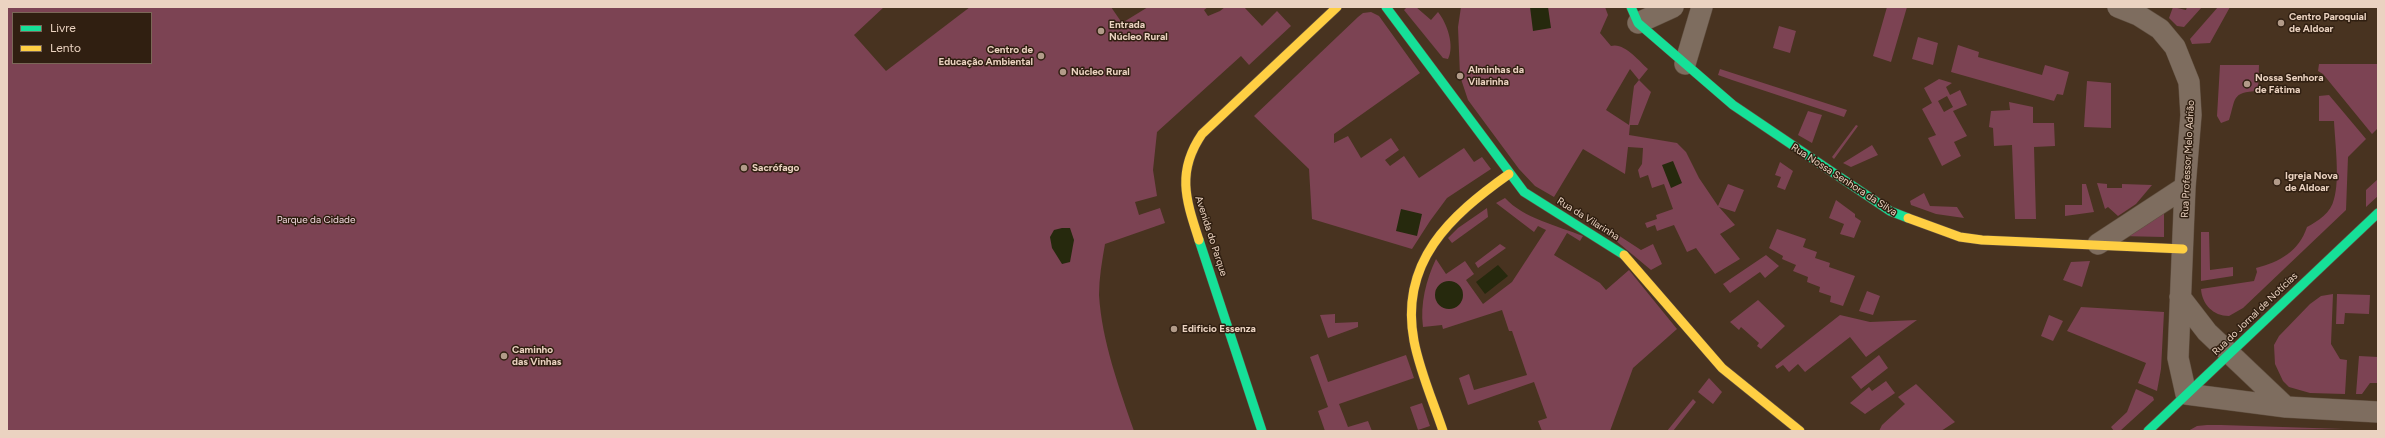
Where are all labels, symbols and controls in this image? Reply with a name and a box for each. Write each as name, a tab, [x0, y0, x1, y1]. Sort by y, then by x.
place label: Centro Paroquial de Aldoar	[2289, 11, 2366, 34]
legend	[12, 12, 152, 64]
marker: Centro Paroquial de Aldoar	[2276, 18, 2286, 28]
place label: Entrada Núcleo Rural	[1109, 19, 1168, 42]
text: Livre	[50, 21, 76, 35]
marker: Entrada Núcleo Rural	[1096, 26, 1106, 36]
text: Lento	[50, 41, 81, 55]
place label: Centro de Educação Ambiental	[938, 44, 1033, 68]
marker: Centro de Educação Ambiental	[1036, 51, 1046, 61]
place label: Alminhas da Vilarinha	[1468, 64, 1524, 88]
place label: Núcleo Rural	[1071, 66, 1130, 78]
marker: Núcleo Rural	[1058, 67, 1068, 77]
marker: Alminhas da Vilarinha	[1455, 71, 1465, 81]
place label: Nossa Senhora de Fátima	[2255, 72, 2323, 96]
marker: Nossa Senhora de Fátima	[2242, 79, 2252, 89]
street label: Rua Professor Melo Adrião	[2179, 100, 2197, 218]
street label: Rua Nossa Senhora da Silva	[1789, 141, 1899, 219]
place label: Sacrófago	[752, 162, 799, 174]
marker: Sacrófago	[739, 163, 749, 173]
place label: Igreja Nova de Aldoar	[2285, 170, 2338, 194]
marker: Igreja Nova de Aldoar	[2272, 177, 2282, 187]
street label: Avenida do Parque	[1192, 194, 1230, 278]
street label: Rua da Vilarinha	[1555, 195, 1621, 243]
park label: Parque da Cidade	[277, 214, 355, 226]
street label: Rua do Jornal de Notícias	[2210, 270, 2300, 358]
place label: Edificio Essenza	[1182, 323, 1256, 335]
marker: Edificio Essenza	[1169, 324, 1179, 334]
place label: Caminho das Vinhas	[512, 344, 562, 368]
marker: Caminho das Vinhas	[499, 351, 509, 361]

